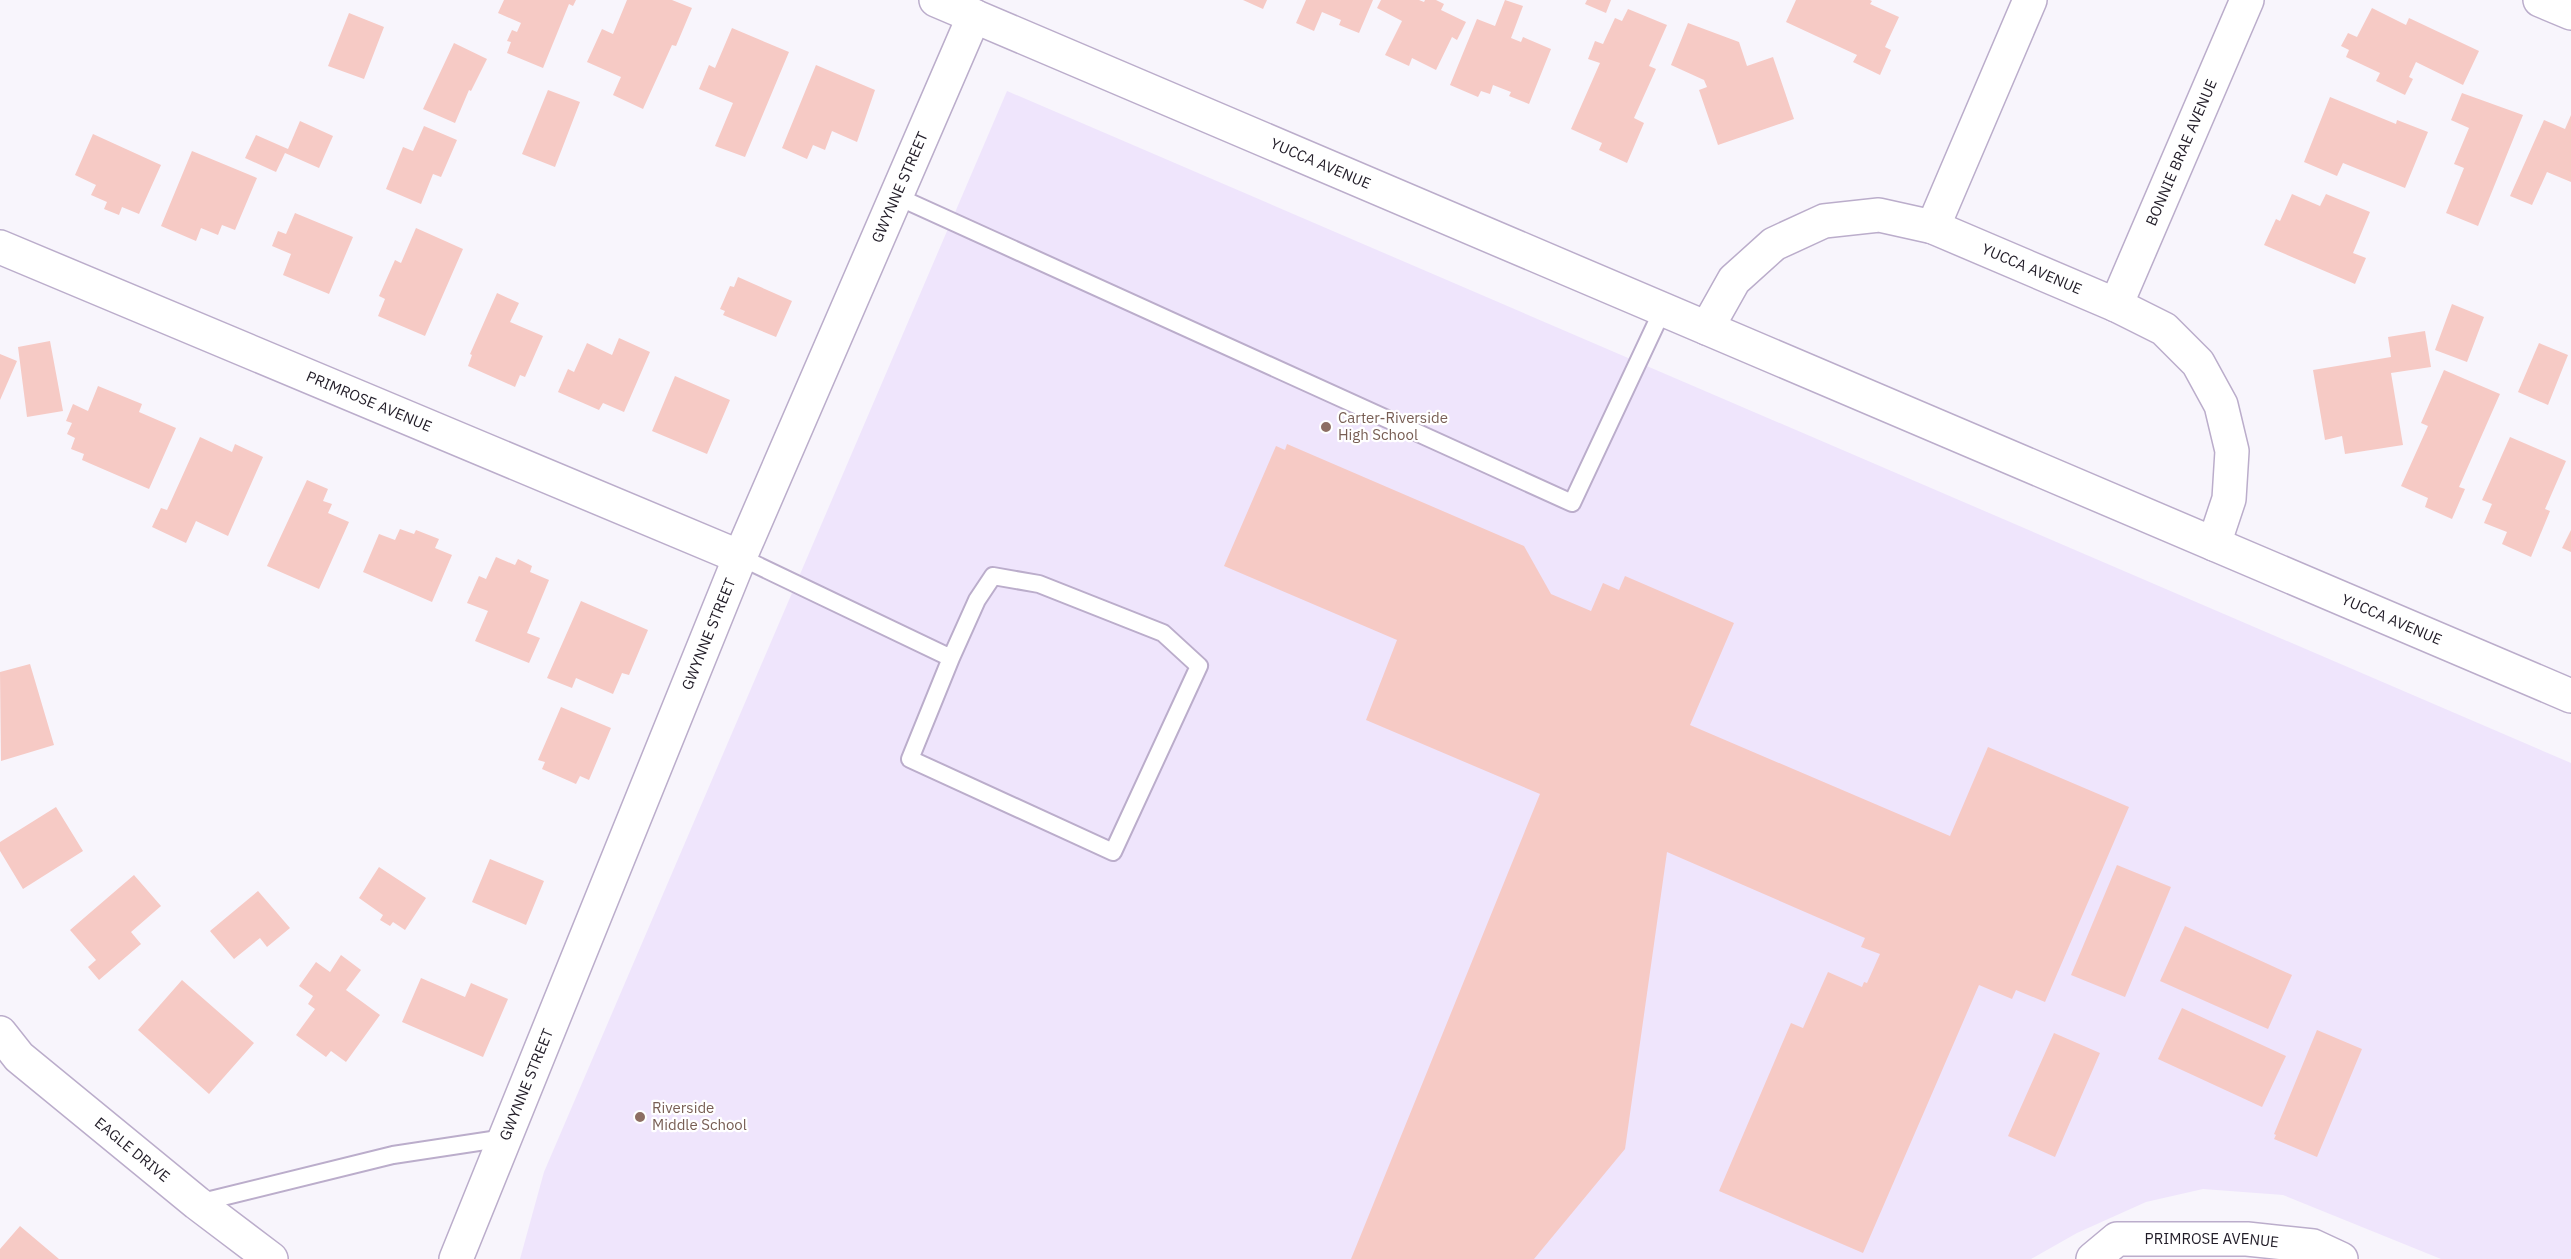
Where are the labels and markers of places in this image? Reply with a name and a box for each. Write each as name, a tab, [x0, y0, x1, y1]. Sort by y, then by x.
place label: Carter-Riverside High School	[1338, 408, 1448, 444]
marker: Carter-Riverside High School	[1319, 420, 1333, 434]
place label: Riverside Middle School	[652, 1098, 747, 1134]
marker: Riverside Middle School	[633, 1110, 647, 1124]

